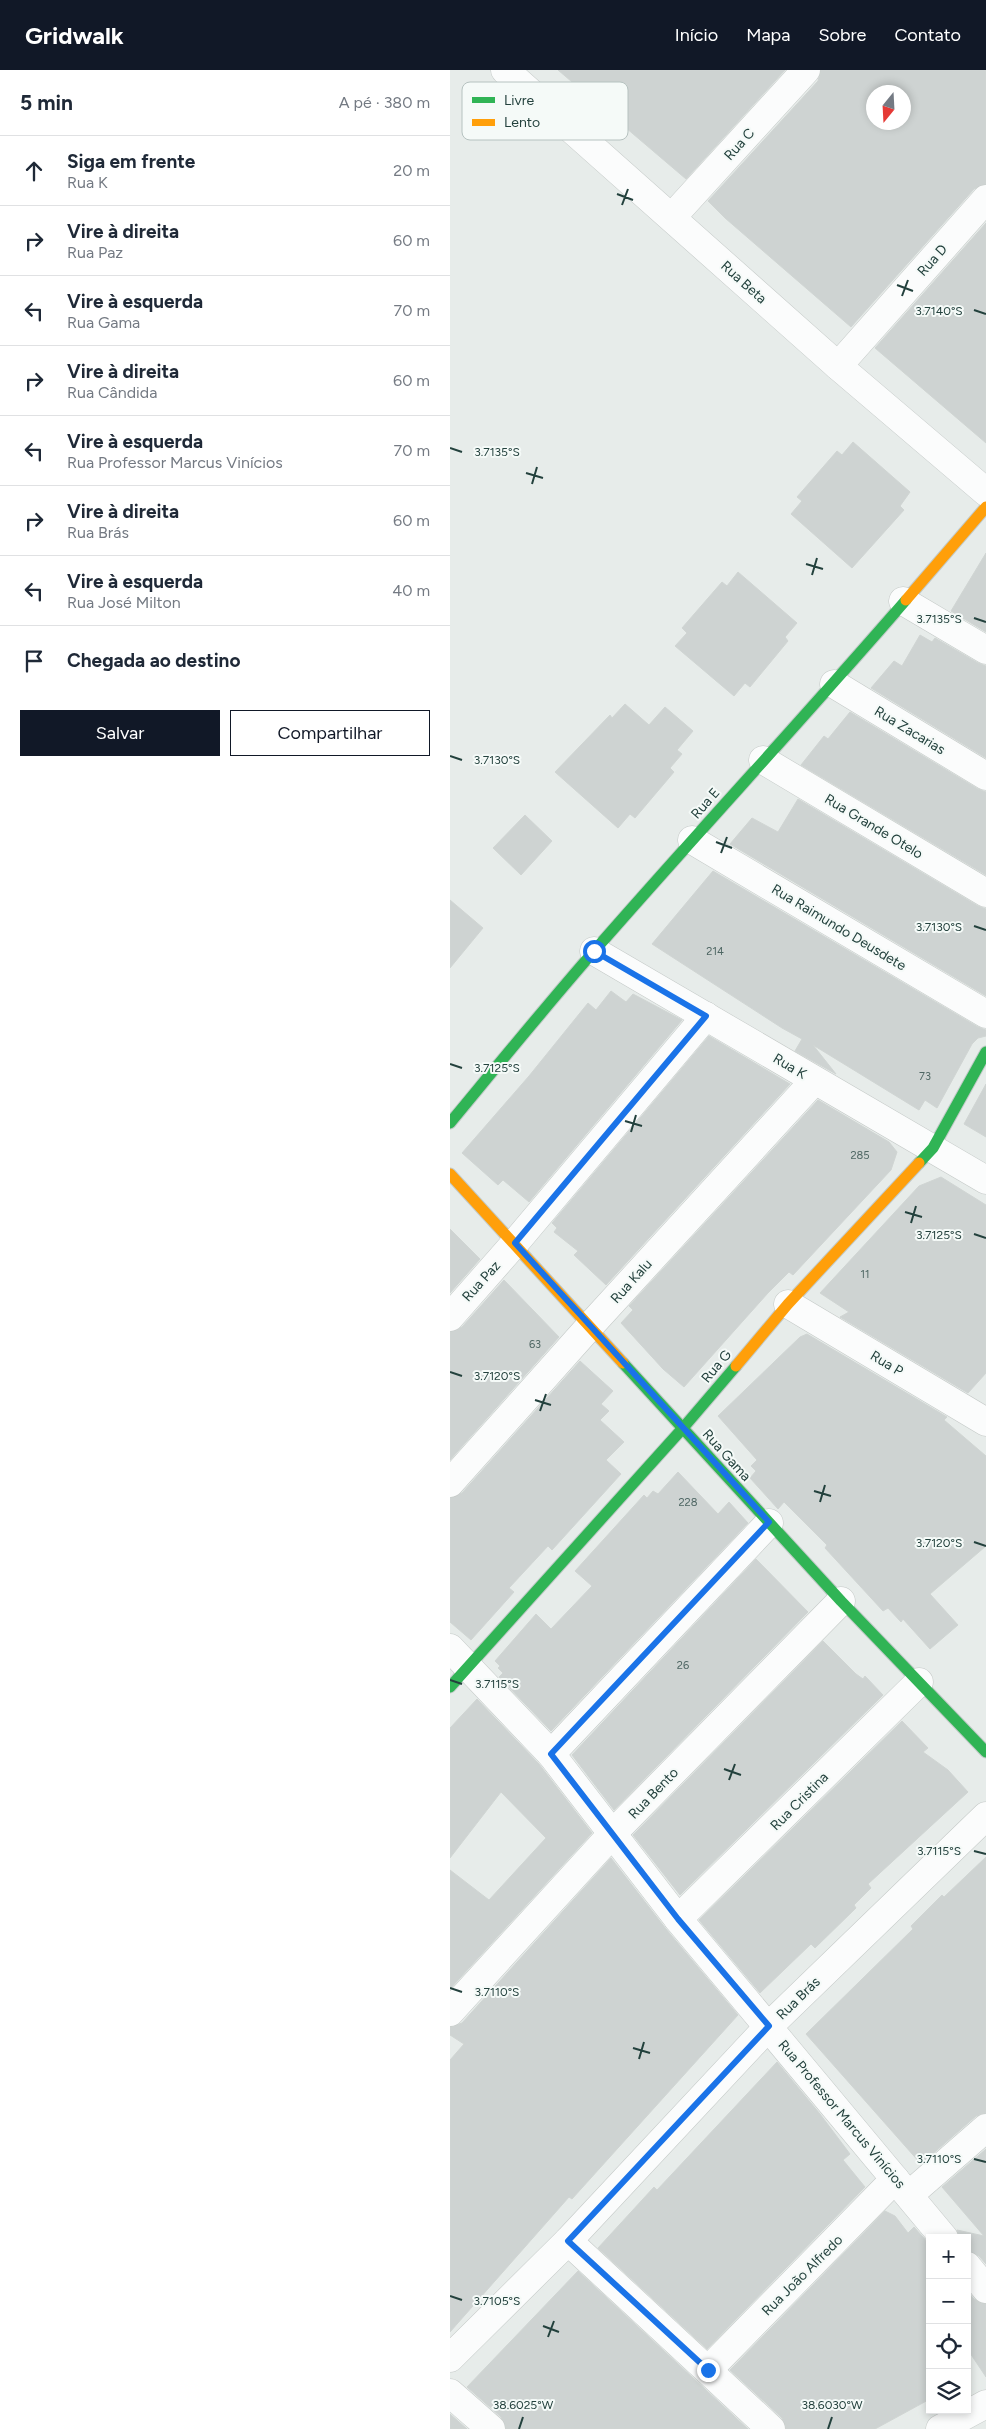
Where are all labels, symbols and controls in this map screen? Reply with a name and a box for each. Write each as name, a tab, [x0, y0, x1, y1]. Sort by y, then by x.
text: Gridwalk	[25, 21, 124, 50]
text: Início	[675, 24, 718, 46]
text: Mapa	[746, 24, 790, 46]
text: Sobre	[818, 24, 866, 46]
text: Contato	[894, 24, 961, 46]
legend	[462, 82, 628, 140]
north arrow	[866, 85, 911, 130]
text: 5 min	[20, 90, 73, 115]
text: Livre	[504, 92, 535, 109]
text: A pé · 380 m	[339, 93, 430, 112]
text: Lento	[504, 114, 540, 131]
street label: Rua C	[721, 125, 758, 164]
text: Siga em frente	[67, 150, 195, 173]
icon: ahead	[20, 157, 48, 185]
text: 20 m	[393, 161, 430, 180]
text: Rua K	[67, 173, 108, 192]
text: Vire à direita	[67, 220, 179, 243]
icon: right	[20, 227, 48, 255]
text: 60 m	[393, 231, 430, 250]
street label: Rua D	[914, 241, 951, 280]
text: Rua Paz	[67, 243, 123, 262]
street label: Rua Beta	[717, 257, 770, 307]
text: Vire à esquerda	[67, 290, 203, 313]
icon: left	[20, 297, 48, 325]
text: 70 m	[394, 301, 430, 320]
text: 3.7140°S	[915, 304, 963, 318]
text: Rua Gama	[67, 313, 140, 332]
text: Vire à direita	[67, 360, 179, 383]
icon: right	[20, 367, 48, 395]
text: 60 m	[393, 371, 430, 390]
text: Rua Cândida	[67, 383, 157, 402]
text: Vire à esquerda	[67, 430, 203, 453]
icon: left	[20, 437, 48, 465]
text: 70 m	[394, 441, 430, 460]
text: 3.7135°S	[474, 445, 520, 459]
text: Rua Professor Marcus Vinícios	[67, 453, 283, 472]
text: Vire à direita	[67, 500, 179, 523]
icon: right	[20, 507, 48, 535]
text: 60 m	[393, 511, 430, 530]
text: Rua Brás	[67, 523, 129, 542]
text: Vire à esquerda	[67, 570, 203, 593]
icon: left	[20, 577, 48, 605]
text: 40 m	[392, 581, 430, 600]
text: Rua José Milton	[67, 593, 181, 612]
text: 3.7135°S	[916, 612, 962, 626]
icon: arrive	[20, 647, 48, 675]
text: Chegada ao destino	[67, 649, 240, 672]
street label: Rua Zacarias	[871, 703, 948, 758]
button: Salvar	[20, 710, 220, 756]
button: Compartilhar	[230, 710, 430, 756]
text: 3.7130°S	[474, 753, 520, 767]
street label: Rua E	[687, 784, 723, 822]
street label: Rua Grande Otelo	[821, 790, 926, 863]
street label: Rua Raimundo Deusdete	[768, 880, 909, 975]
text: 3.7130°S	[916, 920, 962, 934]
route start	[583, 940, 606, 963]
house number: 214	[706, 945, 724, 958]
street label: Rua K	[770, 1050, 810, 1083]
text: 3.7125°S	[474, 1061, 520, 1075]
house number: 73	[919, 1070, 931, 1083]
house number: 285	[850, 1149, 870, 1162]
text: 3.7125°S	[916, 1228, 962, 1242]
street label: Rua Kalu	[607, 1256, 656, 1307]
street label: Rua Paz	[459, 1257, 504, 1305]
house number: 11	[860, 1268, 870, 1281]
house number: 63	[529, 1338, 541, 1351]
street label: Rua G	[698, 1346, 735, 1386]
street label: Rua P	[867, 1347, 906, 1380]
text: 3.7120°S	[474, 1369, 520, 1383]
street label: Rua Gama	[699, 1426, 754, 1485]
house number: 228	[678, 1496, 698, 1509]
text: 3.7120°S	[916, 1536, 962, 1550]
house number: 26	[677, 1659, 689, 1672]
text: 3.7115°S	[475, 1677, 519, 1691]
street label: Rua Bento	[625, 1764, 682, 1822]
street label: Rua Cristina	[767, 1769, 832, 1834]
text: 3.7115°S	[917, 1844, 961, 1858]
street label: Rua Brás	[773, 1973, 824, 2023]
text: 3.7110°S	[475, 1985, 519, 1999]
street label: Rua Professor Marcus Vinícios	[774, 2037, 909, 2192]
text: 3.7110°S	[917, 2152, 961, 2166]
street label: Rua João Alfredo	[758, 2231, 846, 2319]
map controls	[926, 2234, 971, 2414]
button: +	[926, 2234, 971, 2279]
button: −	[926, 2279, 971, 2324]
text: 3.7105°S	[474, 2294, 520, 2308]
button: locate	[926, 2324, 971, 2369]
route end	[697, 2359, 720, 2382]
button: layers	[926, 2369, 971, 2414]
text: 38.6025°W	[493, 2398, 554, 2412]
text: 38.6030°W	[801, 2398, 863, 2412]

